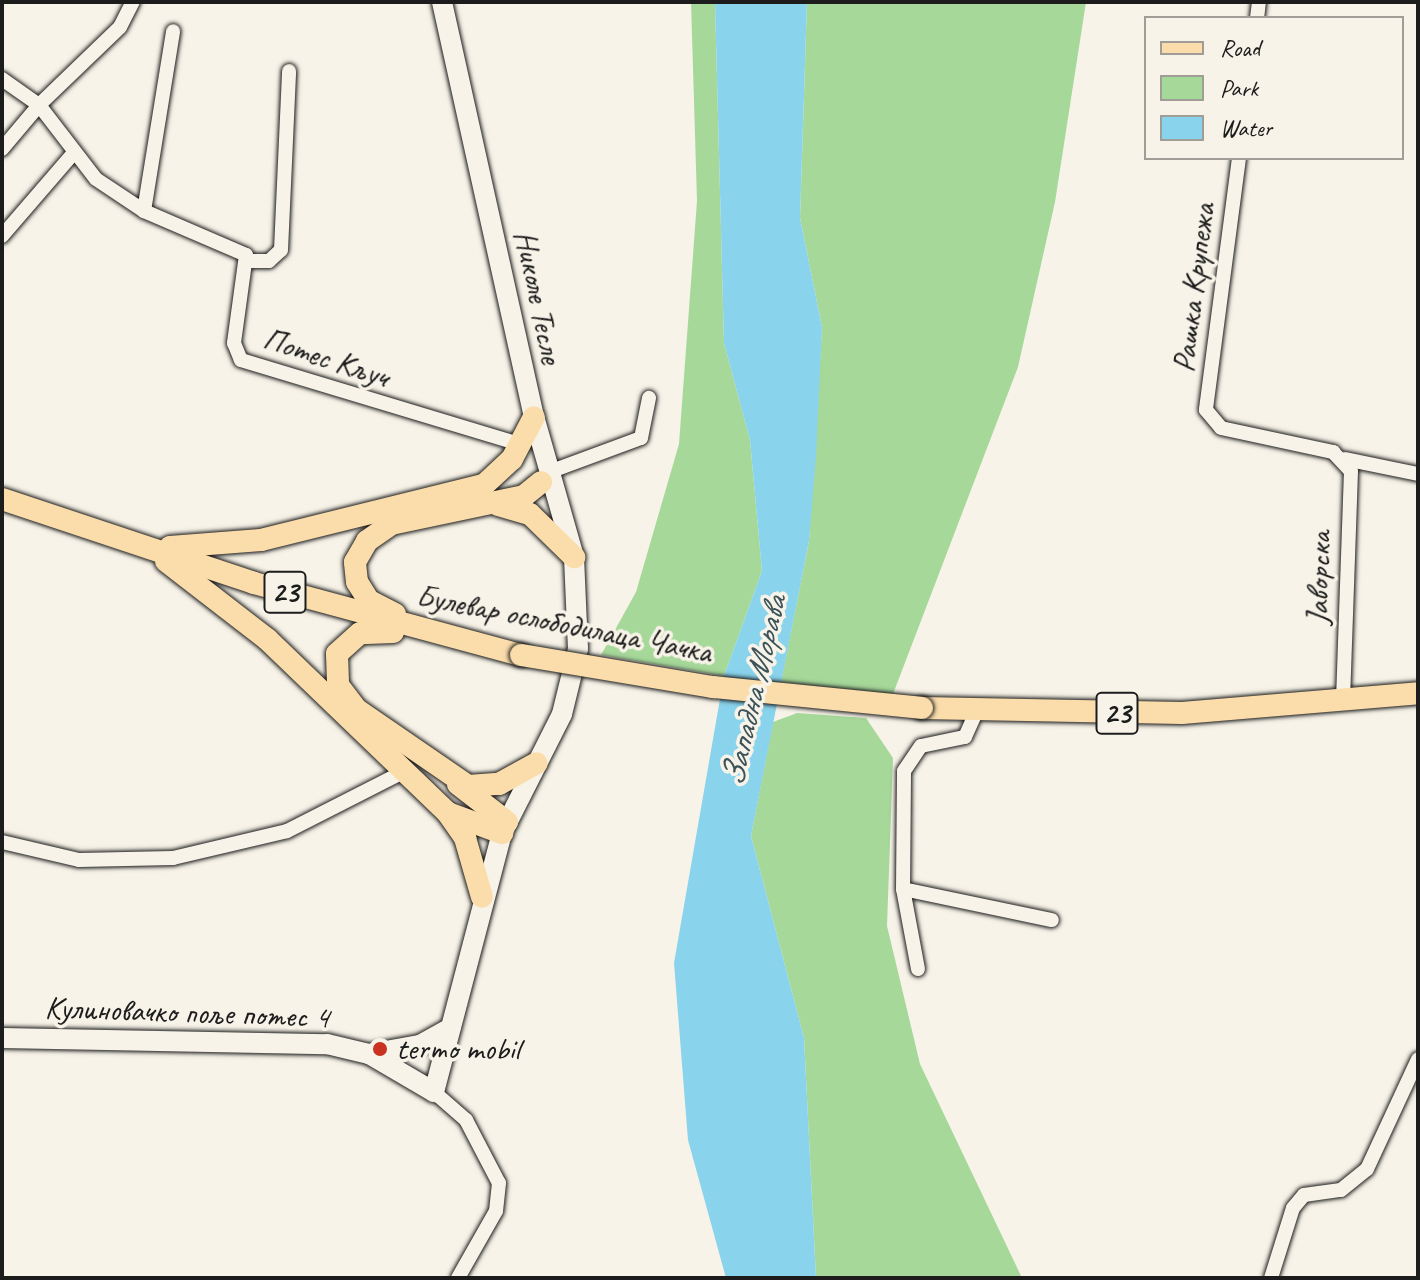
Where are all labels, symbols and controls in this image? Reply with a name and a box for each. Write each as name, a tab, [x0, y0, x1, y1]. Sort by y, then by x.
legend	[1144, 16, 1404, 160]
text: Road	[1220, 33, 1260, 63]
text: Park	[1220, 73, 1258, 103]
text: Water	[1220, 113, 1272, 143]
street label: Рашка Крупежа	[1165, 202, 1223, 374]
street label: Николе Тесле	[505, 228, 571, 366]
street label: Потес Кључ	[258, 320, 394, 396]
street label: Јаворска	[1298, 531, 1340, 625]
road number: 23	[263, 566, 307, 618]
street label: Булевар ослободилаца Чачка	[413, 577, 715, 671]
water label: Западна Морава	[711, 592, 795, 790]
road number: 23	[1095, 687, 1139, 739]
street label: Кулиновачко поље потес 4	[44, 989, 330, 1037]
place label: termo mobil	[396, 1030, 521, 1068]
marker: termo mobil	[371, 1040, 389, 1058]

